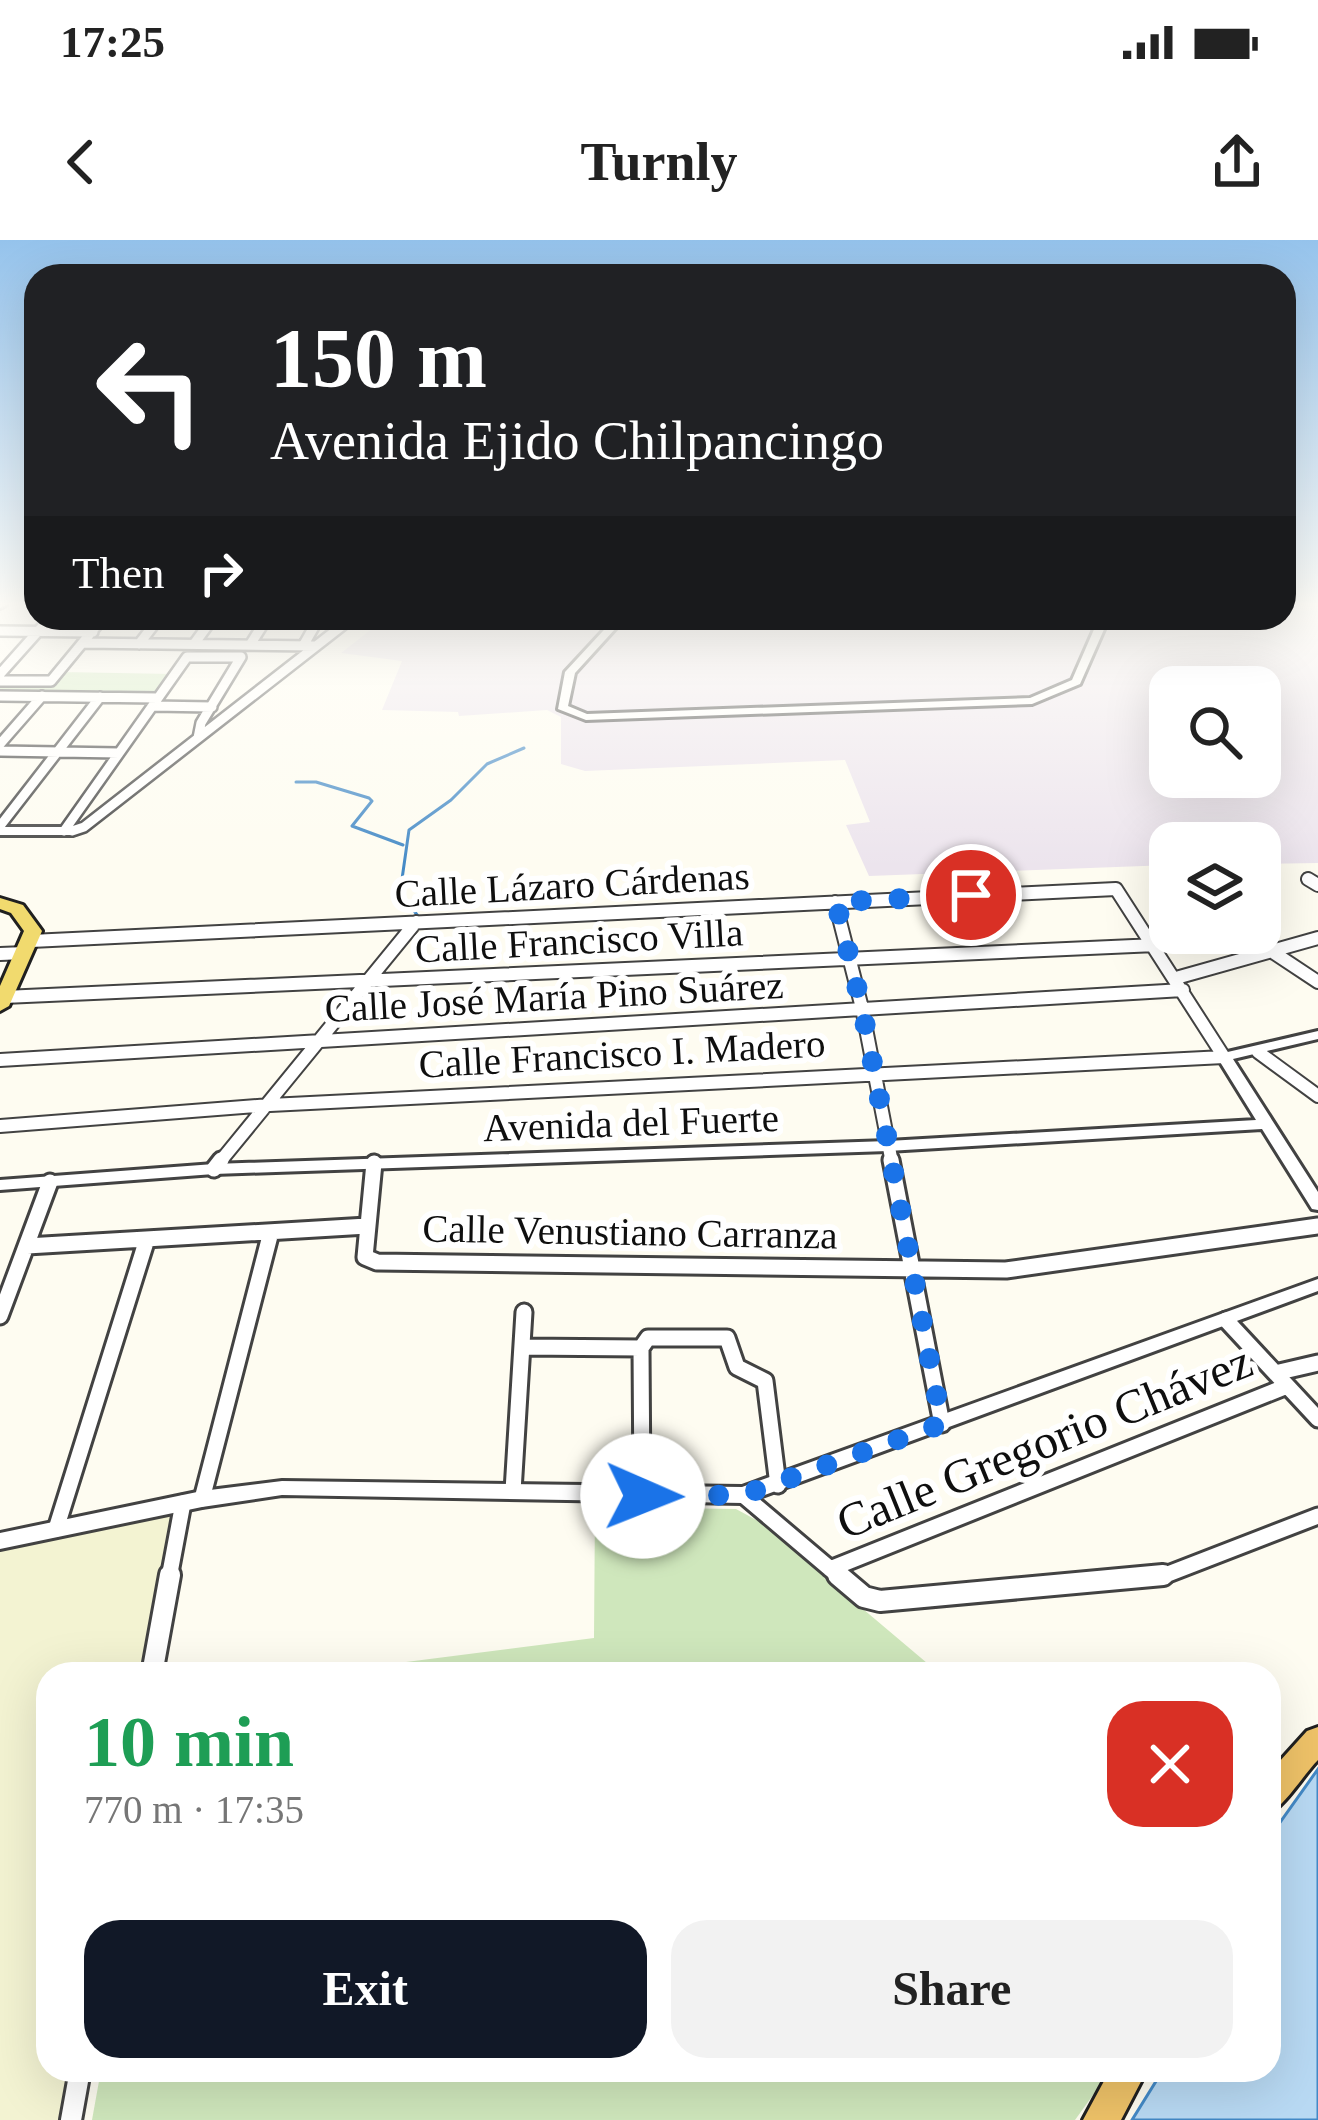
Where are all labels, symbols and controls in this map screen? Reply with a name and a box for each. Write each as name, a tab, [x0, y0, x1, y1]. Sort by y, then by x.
text: 17:25	[60, 17, 165, 67]
icon: back	[48, 129, 114, 195]
icon: share	[1204, 129, 1270, 195]
text: Turnly	[580, 132, 738, 192]
icon: left	[72, 312, 228, 468]
text: 150 m	[270, 312, 487, 405]
text: Avenida Ejido Chilpancingo	[270, 411, 884, 471]
icon: right	[188, 540, 254, 606]
text: Then	[72, 548, 164, 598]
map controls	[1149, 666, 1281, 954]
button: search	[1149, 666, 1281, 798]
button: layers	[1149, 822, 1281, 954]
pin	[920, 844, 1022, 946]
street label: Calle Lázaro Cárdenas	[394, 854, 750, 915]
icon: arrive	[938, 862, 1004, 928]
street label: Calle Francisco Villa	[414, 910, 744, 971]
street label: Calle José María Pino Suárez	[324, 963, 784, 1030]
street label: Calle Francisco I. Madero	[418, 1021, 826, 1086]
street label: Avenida del Fuerte	[482, 1096, 780, 1149]
street label: Calle Venustiano Carranza	[422, 1206, 838, 1257]
street label: Calle Gregorio Chávez	[829, 1334, 1259, 1549]
position arrow	[580, 1433, 706, 1559]
button: close	[1107, 1701, 1233, 1827]
text: 10 min	[84, 1702, 294, 1782]
text: 770 m · 17:35	[84, 1788, 304, 1831]
button: Exit	[84, 1920, 647, 2058]
button: Share	[671, 1920, 1233, 2058]

